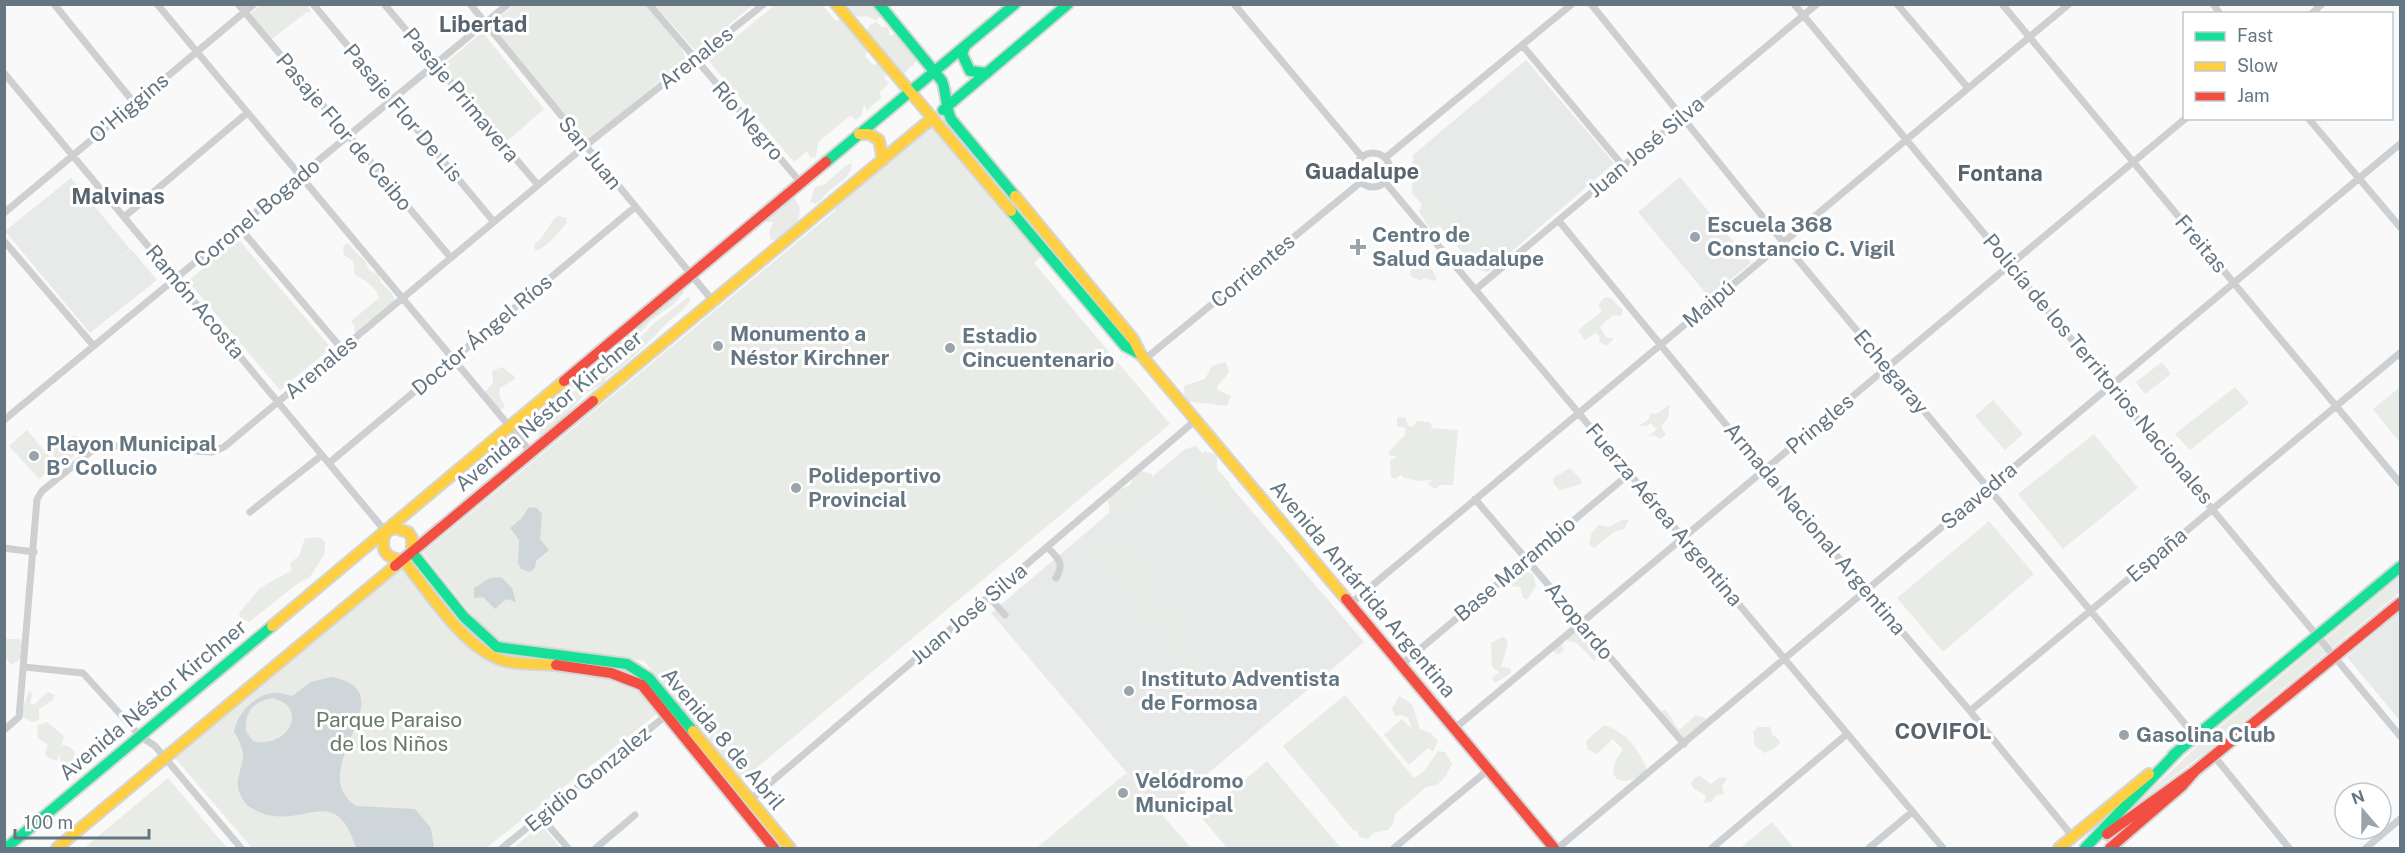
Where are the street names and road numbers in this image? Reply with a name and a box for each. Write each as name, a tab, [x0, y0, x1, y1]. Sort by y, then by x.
street label: Arenales	[654, 21, 738, 94]
street label: Pasaje Primavera	[398, 23, 525, 167]
street label: Pasaje Flor De Lis	[338, 39, 468, 187]
street label: Pasaje Flor de Ceibo	[271, 48, 418, 216]
street label: O'Higgins	[84, 67, 173, 148]
street label: Río Negro	[707, 76, 789, 165]
street label: Juan José Silva	[1583, 91, 1709, 202]
street label: San Juan	[553, 111, 627, 194]
street label: Coronel Bogado	[189, 153, 325, 272]
street label: Freitas	[2170, 210, 2233, 278]
street label: Corrientes	[1206, 228, 1300, 313]
street label: Policía de los Territorios Nacionales	[1978, 229, 2219, 509]
street label: Ramón Acosta	[141, 240, 250, 364]
street label: Doctor Ángel Ríos	[407, 269, 557, 400]
street label: Maipú	[1678, 275, 1740, 333]
street label: Echegaray	[1849, 324, 1934, 419]
street label: Avenida Néstor Kirchner	[450, 325, 647, 496]
street label: Arenales	[279, 329, 362, 404]
street label: Pringles	[1781, 388, 1859, 459]
street label: Fuerza Aérea Argentina	[1581, 418, 1748, 611]
street label: Armada Nacional Argentina	[1719, 418, 1911, 640]
street label: Saavedra	[1936, 457, 2022, 535]
street label: Avenida Antártida Argentina	[1265, 475, 1462, 702]
street label: Base Marambio	[1449, 511, 1580, 627]
street label: España	[2121, 522, 2192, 587]
street label: Juan José Silva	[906, 558, 1032, 669]
street label: Azopardo	[1540, 577, 1619, 664]
street label: Avenida Néstor Kirchner	[54, 614, 251, 785]
street label: Avenida 8 de Abril	[657, 663, 790, 815]
street label: Egidio Gonzalez	[520, 720, 656, 837]

